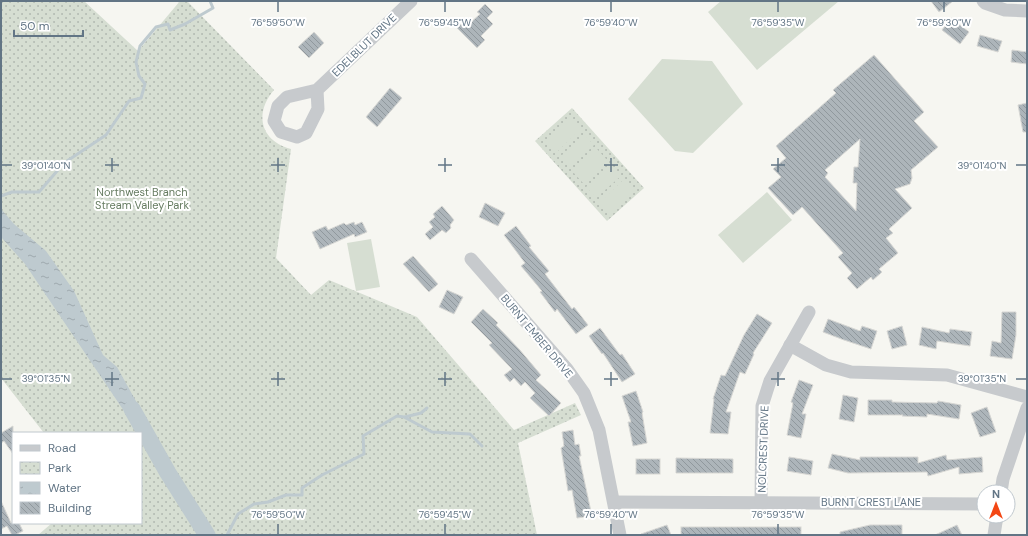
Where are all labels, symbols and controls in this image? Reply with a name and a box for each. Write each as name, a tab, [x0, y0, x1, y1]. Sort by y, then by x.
street label: EDELBLUT DRIVE	[329, 11, 399, 79]
scale bar	[14, 12, 83, 38]
text: 76°59'50"W	[251, 16, 305, 29]
text: 76°59'45"W	[419, 16, 472, 29]
text: 76°59'40"W	[584, 16, 638, 29]
text: 76°59'35"W	[752, 16, 805, 29]
text: 76°59'30"W	[917, 16, 971, 29]
text: 50 m	[20, 18, 49, 34]
text: 39°01'40"N	[21, 159, 71, 172]
text: 39°01'40"N	[957, 159, 1007, 172]
park label: Northwest Branch Stream Valley Park	[95, 185, 189, 212]
street label: BURNT EMBER DRIVE	[498, 291, 576, 381]
text: 39°01'35"N	[22, 372, 70, 385]
text: 39°01'35"N	[958, 372, 1006, 385]
street label: NOLCREST DRIVE	[754, 405, 772, 493]
legend	[12, 432, 142, 524]
text: Road	[48, 440, 76, 456]
text: Park	[48, 460, 72, 476]
text: Water	[48, 480, 82, 496]
north arrow	[976, 484, 1016, 524]
text: N	[992, 487, 1000, 501]
street label: BURNT CREST LANE	[821, 495, 921, 509]
text: Building	[48, 500, 92, 516]
text: 76°59'50"W	[251, 508, 305, 521]
text: 76°59'45"W	[419, 508, 472, 521]
text: 76°59'40"W	[584, 508, 638, 521]
text: 76°59'35"W	[752, 508, 805, 521]

